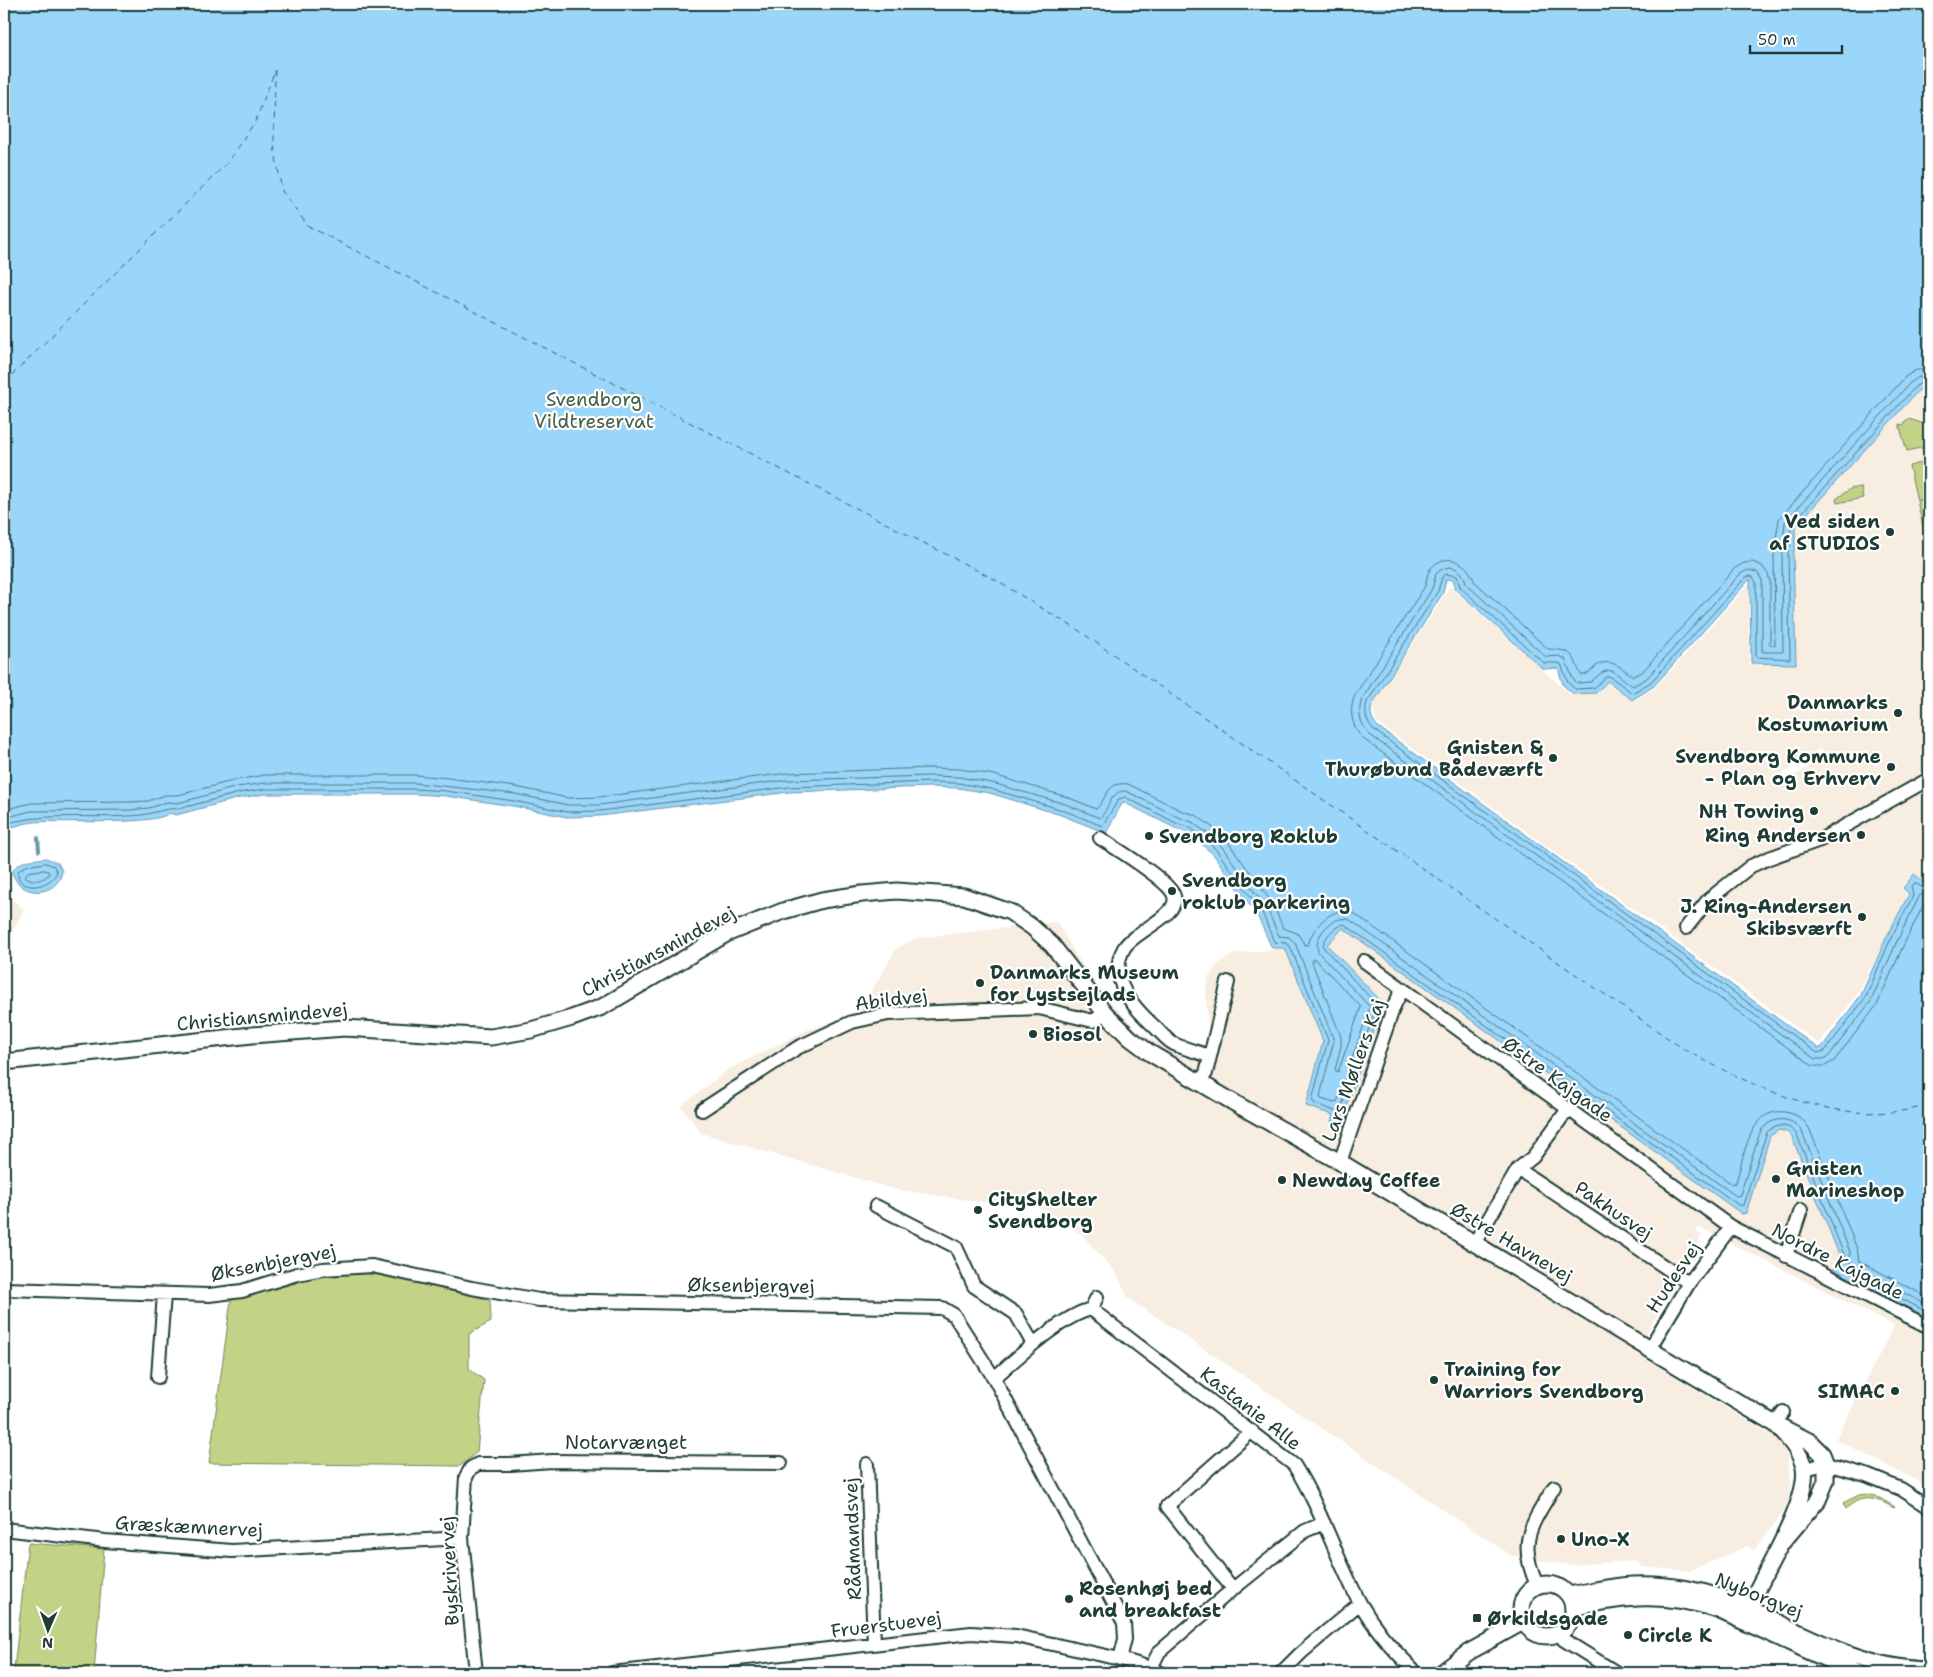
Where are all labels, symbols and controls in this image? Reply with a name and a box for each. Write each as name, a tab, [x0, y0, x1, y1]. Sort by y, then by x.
scale bar	[1750, 22, 1843, 54]
text: 50 m	[1758, 30, 1796, 50]
park label: Svendborg Vildtreservat	[534, 387, 654, 434]
place label: Ved siden af STUDIOS	[1769, 509, 1880, 556]
marker: Ved siden af STUDIOS	[1884, 526, 1896, 538]
place label: Danmarks Kostumarium	[1757, 690, 1888, 737]
marker: Danmarks Kostumarium	[1892, 707, 1904, 719]
place label: Gnisten & Thurøbund Bådeværft	[1325, 735, 1543, 782]
place label: Svendborg Kommune - Plan og Erhverv	[1675, 744, 1881, 791]
marker: Gnisten & Thurøbund Bådeværft	[1547, 752, 1559, 764]
marker: Svendborg Kommune - Plan og Erhverv	[1885, 761, 1897, 773]
place label: NH Towing	[1699, 799, 1804, 824]
marker: NH Towing	[1808, 805, 1820, 817]
place label: Ring Andersen	[1705, 823, 1851, 848]
place label: Svendborg Roklub	[1159, 824, 1338, 849]
marker: Ring Andersen	[1855, 829, 1867, 841]
marker: Svendborg Roklub	[1143, 830, 1155, 842]
place label: Svendborg roklub parkering	[1182, 868, 1350, 915]
marker: Svendborg roklub parkering	[1166, 885, 1178, 897]
place label: J. Ring-Andersen Skibsværft	[1680, 894, 1852, 941]
street label: Christiansmindevej	[577, 900, 740, 1003]
marker: J. Ring-Andersen Skibsværft	[1856, 911, 1868, 923]
place label: Danmarks Museum for Lystsejlads	[990, 960, 1179, 1007]
marker: Danmarks Museum for Lystsejlads	[974, 977, 986, 989]
street label: Abildvej	[853, 983, 929, 1016]
street label: Lars Møllers Kaj	[1316, 995, 1391, 1145]
street label: Christiansmindevej	[176, 997, 348, 1036]
place label: Biosol	[1043, 1022, 1102, 1047]
marker: Biosol	[1027, 1028, 1039, 1040]
street label: Østre Kajgade	[1498, 1031, 1618, 1128]
place label: Gnisten Marineshop	[1786, 1156, 1904, 1203]
place label: Newday Coffee	[1292, 1168, 1440, 1193]
marker: Gnisten Marineshop	[1770, 1173, 1782, 1185]
marker: Newday Coffee	[1276, 1174, 1288, 1186]
street label: Pakhusvej	[1570, 1175, 1658, 1246]
place label: CityShelter Svendborg	[988, 1187, 1097, 1234]
street label: Østre Havnevej	[1446, 1196, 1577, 1289]
marker: CityShelter Svendborg	[972, 1204, 984, 1216]
street label: Nordre Kajgade	[1767, 1217, 1908, 1306]
street label: Hudesvej	[1640, 1237, 1707, 1318]
street label: Øksenbjergvej	[208, 1238, 338, 1287]
street label: Øksenbjergvej	[687, 1272, 815, 1299]
place label: Training for Warriors Svendborg	[1444, 1357, 1644, 1404]
street label: Kastanie Alle	[1195, 1361, 1306, 1456]
marker: Training for Warriors Svendborg	[1428, 1374, 1440, 1386]
place label: SIMAC	[1817, 1379, 1885, 1404]
marker: SIMAC	[1889, 1385, 1901, 1397]
street label: Notarvænget	[565, 1430, 687, 1455]
street label: Rådmandsvej	[838, 1477, 867, 1601]
street label: Græskæmnervej	[114, 1510, 264, 1543]
street label: Byskrivervej	[434, 1516, 465, 1626]
place label: Uno-X	[1571, 1527, 1630, 1552]
marker: Uno-X	[1555, 1533, 1567, 1545]
street label: Nyborgvej	[1711, 1567, 1806, 1624]
place label: Rosenhøj bed and breakfast	[1079, 1576, 1221, 1623]
marker: Rosenhøj bed and breakfast	[1063, 1593, 1075, 1605]
north arrow	[22, 1604, 72, 1654]
street label: Fruerstuevej	[829, 1605, 943, 1644]
place label: Ørkildsgade	[1487, 1606, 1608, 1631]
marker: Ørkildsgade	[1471, 1612, 1483, 1624]
place label: Circle K	[1638, 1623, 1712, 1648]
marker: Circle K	[1622, 1629, 1634, 1641]
text: N	[42, 1634, 53, 1652]

